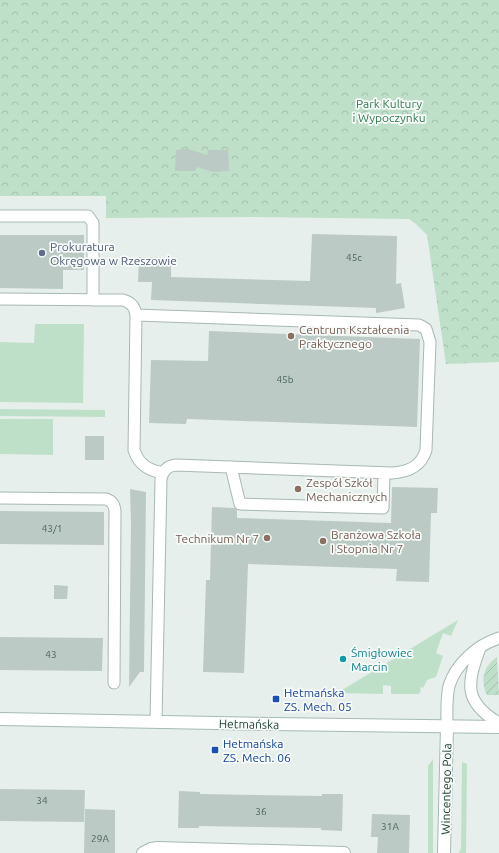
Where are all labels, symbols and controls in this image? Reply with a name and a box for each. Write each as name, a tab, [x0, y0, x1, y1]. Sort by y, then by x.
park label: Park Kultury i Wypoczynku	[352, 97, 426, 124]
place label: Prokuratura Okręgowa w Rzeszowie	[50, 240, 177, 267]
marker: Prokuratura Okręgowa w Rzeszowie	[37, 248, 47, 258]
house number: 45c	[346, 252, 362, 263]
place label: Centrum Kształcenia Praktycznego	[299, 323, 409, 350]
marker: Centrum Kształcenia Praktycznego	[286, 331, 296, 341]
house number: 45b	[276, 374, 294, 385]
place label: Zespół Szkół Mechanicznych	[306, 476, 387, 503]
marker: Zespół Szkół Mechanicznych	[293, 484, 303, 494]
house number: 43/1	[42, 523, 62, 534]
place label: Branżowa Szkoła I Stopnia Nr 7	[331, 528, 421, 555]
place label: Technikum Nr 7	[175, 532, 259, 545]
marker: Technikum Nr 7	[262, 533, 272, 543]
marker: Branżowa Szkoła I Stopnia Nr 7	[318, 536, 328, 546]
place label: Śmigłowiec Marcin	[351, 646, 413, 673]
house number: 43	[45, 649, 57, 660]
marker: Śmigłowiec Marcin	[338, 654, 348, 664]
place label: Hetmańska ZS. Mech. 05	[284, 686, 352, 713]
marker: Hetmańska ZS. Mech. 05	[271, 694, 281, 704]
street label: Hetmańska	[219, 717, 279, 731]
place label: Hetmańska ZS. Mech. 06	[223, 737, 291, 764]
street label: Wincentego Pola	[439, 743, 453, 835]
marker: Hetmańska ZS. Mech. 06	[210, 745, 220, 755]
house number: 34	[36, 795, 48, 806]
house number: 36	[255, 806, 267, 817]
house number: 31A	[381, 821, 399, 832]
house number: 29A	[91, 833, 109, 844]

